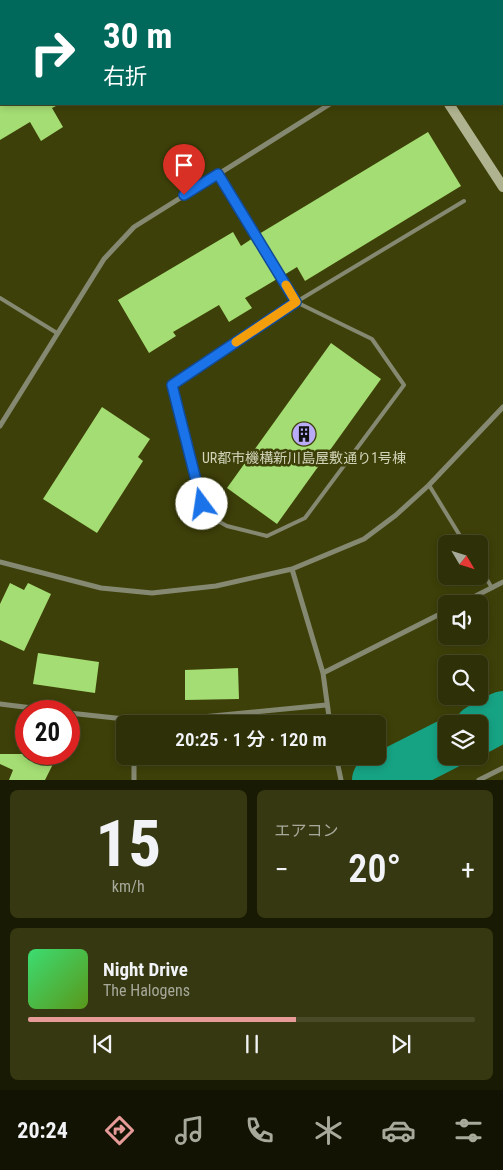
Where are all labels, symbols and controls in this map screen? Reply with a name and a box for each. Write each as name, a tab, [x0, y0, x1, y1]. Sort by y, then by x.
text: 30 m	[103, 16, 172, 57]
icon: right	[20, 20, 85, 85]
text: 右折	[103, 64, 147, 89]
pin	[163, 144, 205, 195]
icon: arrive	[170, 151, 198, 179]
building icon: UR都市機構新川島屋敷通り1号棟	[291, 421, 317, 447]
place label: UR都市機構新川島屋敷通り1号棟	[202, 450, 406, 466]
position arrow	[175, 477, 227, 529]
north arrow	[438, 535, 488, 585]
map controls	[438, 535, 488, 765]
button: sound	[438, 595, 488, 645]
button: search	[438, 655, 488, 705]
speed limit sign: 20	[15, 700, 80, 765]
button: layers	[438, 715, 488, 765]
text: 20:25 · 1 分 · 120 m	[175, 728, 327, 751]
text: 15	[95, 806, 161, 882]
text: エアコン	[275, 821, 339, 840]
text: 20°	[348, 847, 401, 891]
text: −	[275, 853, 289, 886]
text: +	[461, 853, 475, 886]
text: km/h	[112, 877, 145, 896]
text: Night Drive	[103, 958, 188, 981]
text: The Halogens	[103, 981, 190, 1000]
icon: previous	[89, 1030, 117, 1058]
icon: pause	[238, 1030, 266, 1058]
icon: next	[387, 1030, 415, 1058]
icon: directions	[102, 1113, 137, 1148]
icon: music	[172, 1113, 207, 1148]
icon: phone	[242, 1113, 277, 1148]
icon: climate	[311, 1113, 346, 1148]
icon: car	[381, 1113, 416, 1148]
icon: filters	[451, 1113, 486, 1148]
text: 20:24	[17, 1118, 68, 1143]

